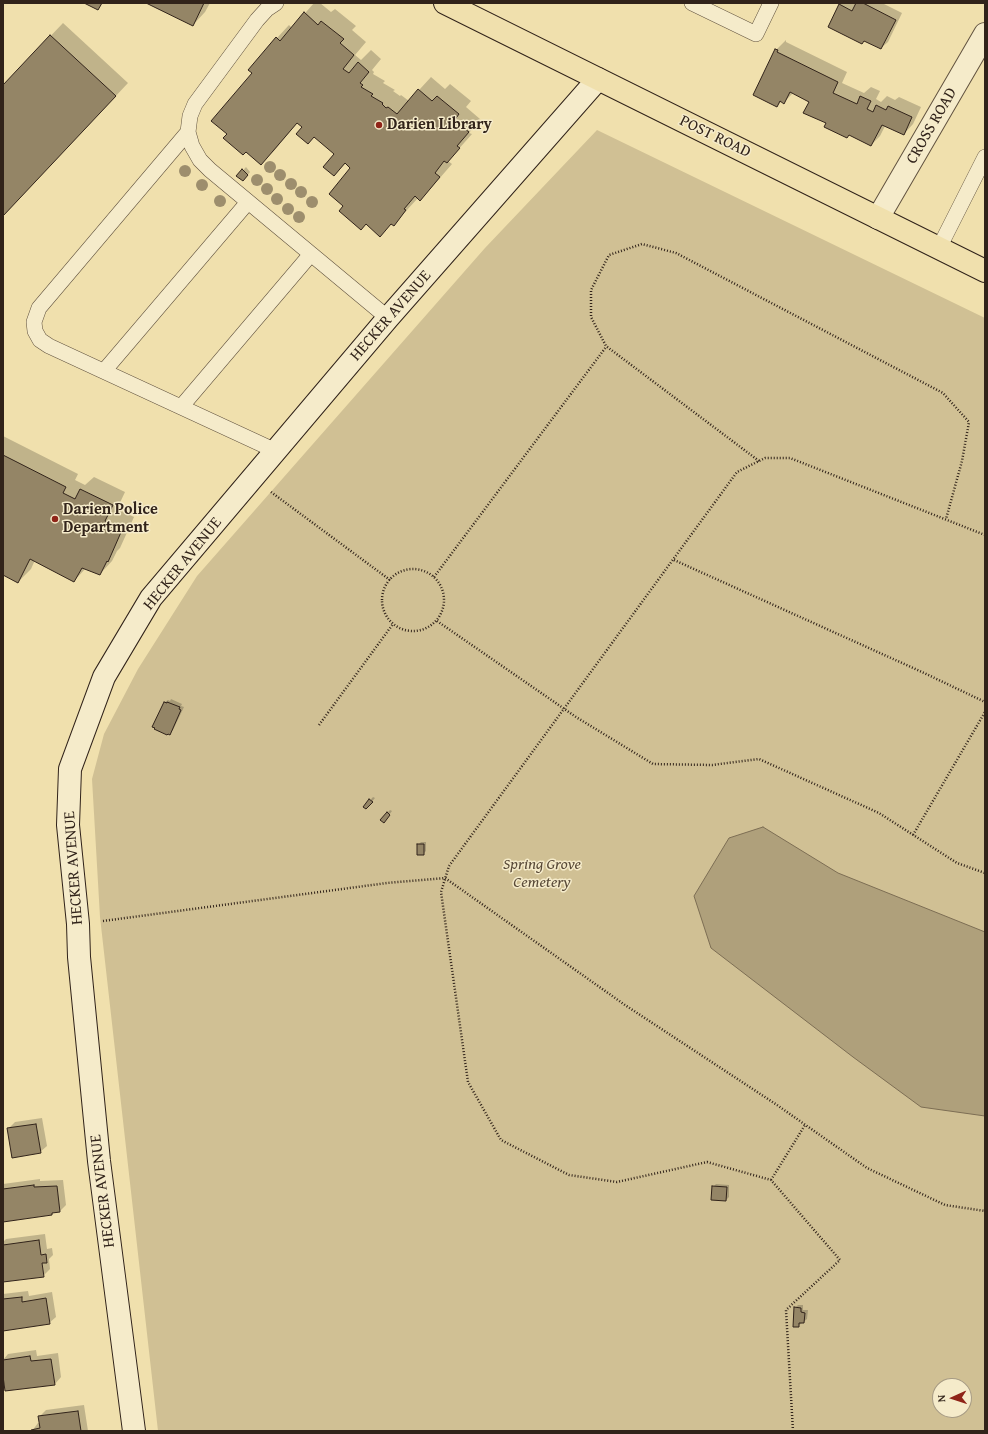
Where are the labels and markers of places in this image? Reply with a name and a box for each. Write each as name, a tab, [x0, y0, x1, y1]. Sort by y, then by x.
place label: Darien Library	[387, 115, 492, 135]
marker: Darien Library	[374, 120, 384, 130]
place label: Darien Police Department	[63, 500, 158, 538]
marker: Darien Police Department	[50, 514, 60, 524]

